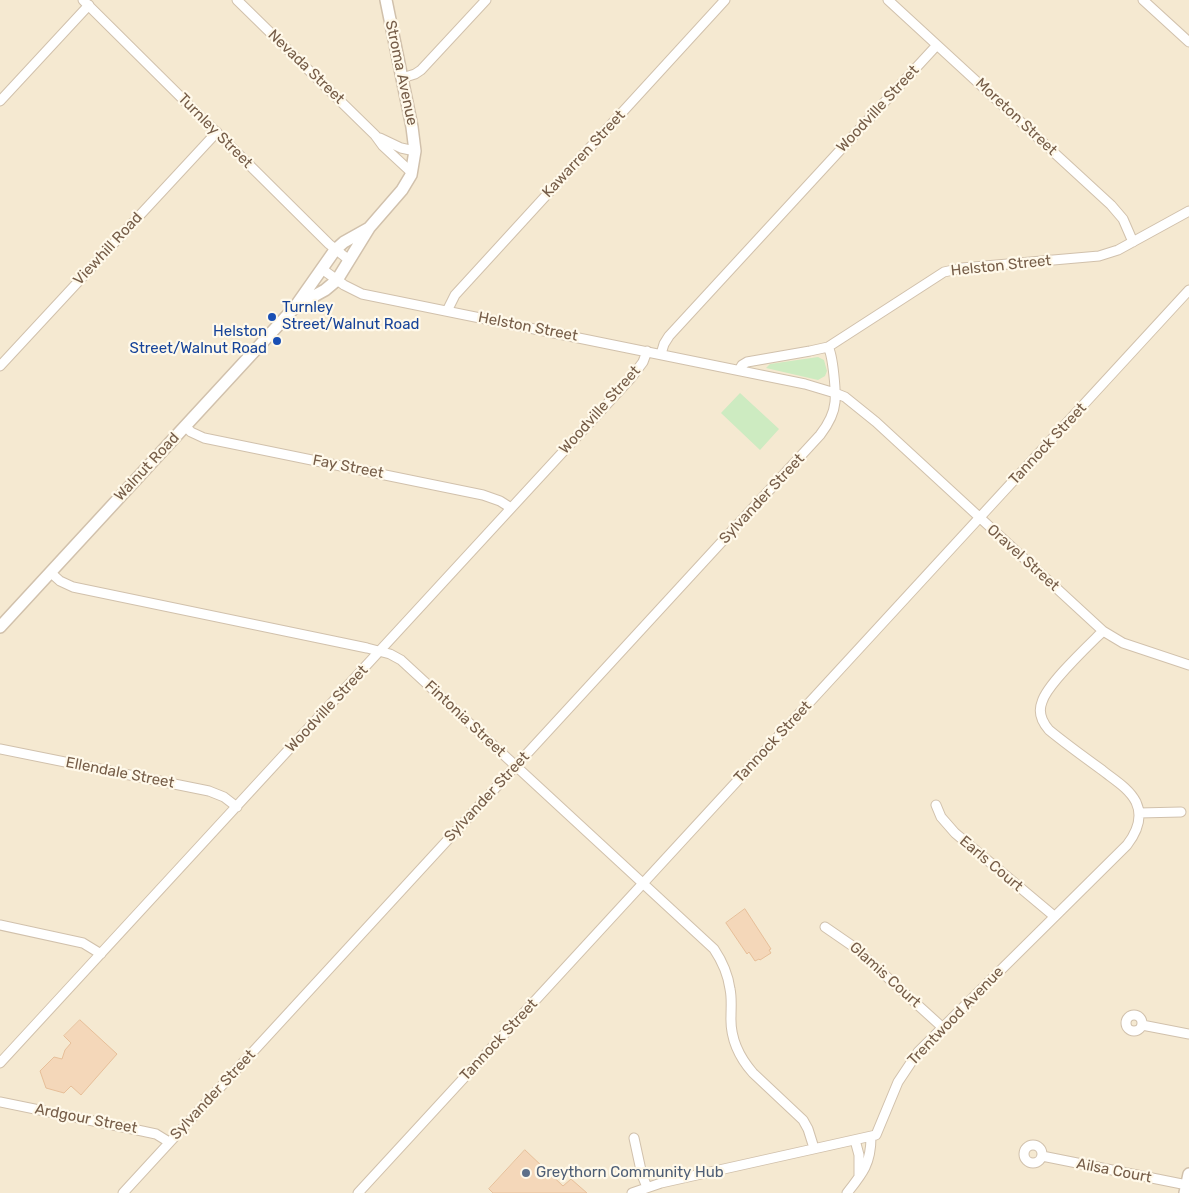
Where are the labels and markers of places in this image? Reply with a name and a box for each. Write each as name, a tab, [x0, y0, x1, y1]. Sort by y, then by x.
place label: Turnley Street/Walnut Road	[282, 299, 419, 334]
marker: Turnley Street/Walnut Road	[266, 311, 278, 323]
place label: Helston Street/Walnut Road	[130, 323, 267, 358]
marker: Helston Street/Walnut Road	[271, 335, 283, 347]
place label: Greythorn Community Hub	[536, 1164, 724, 1182]
marker: Greythorn Community Hub	[520, 1167, 532, 1179]

